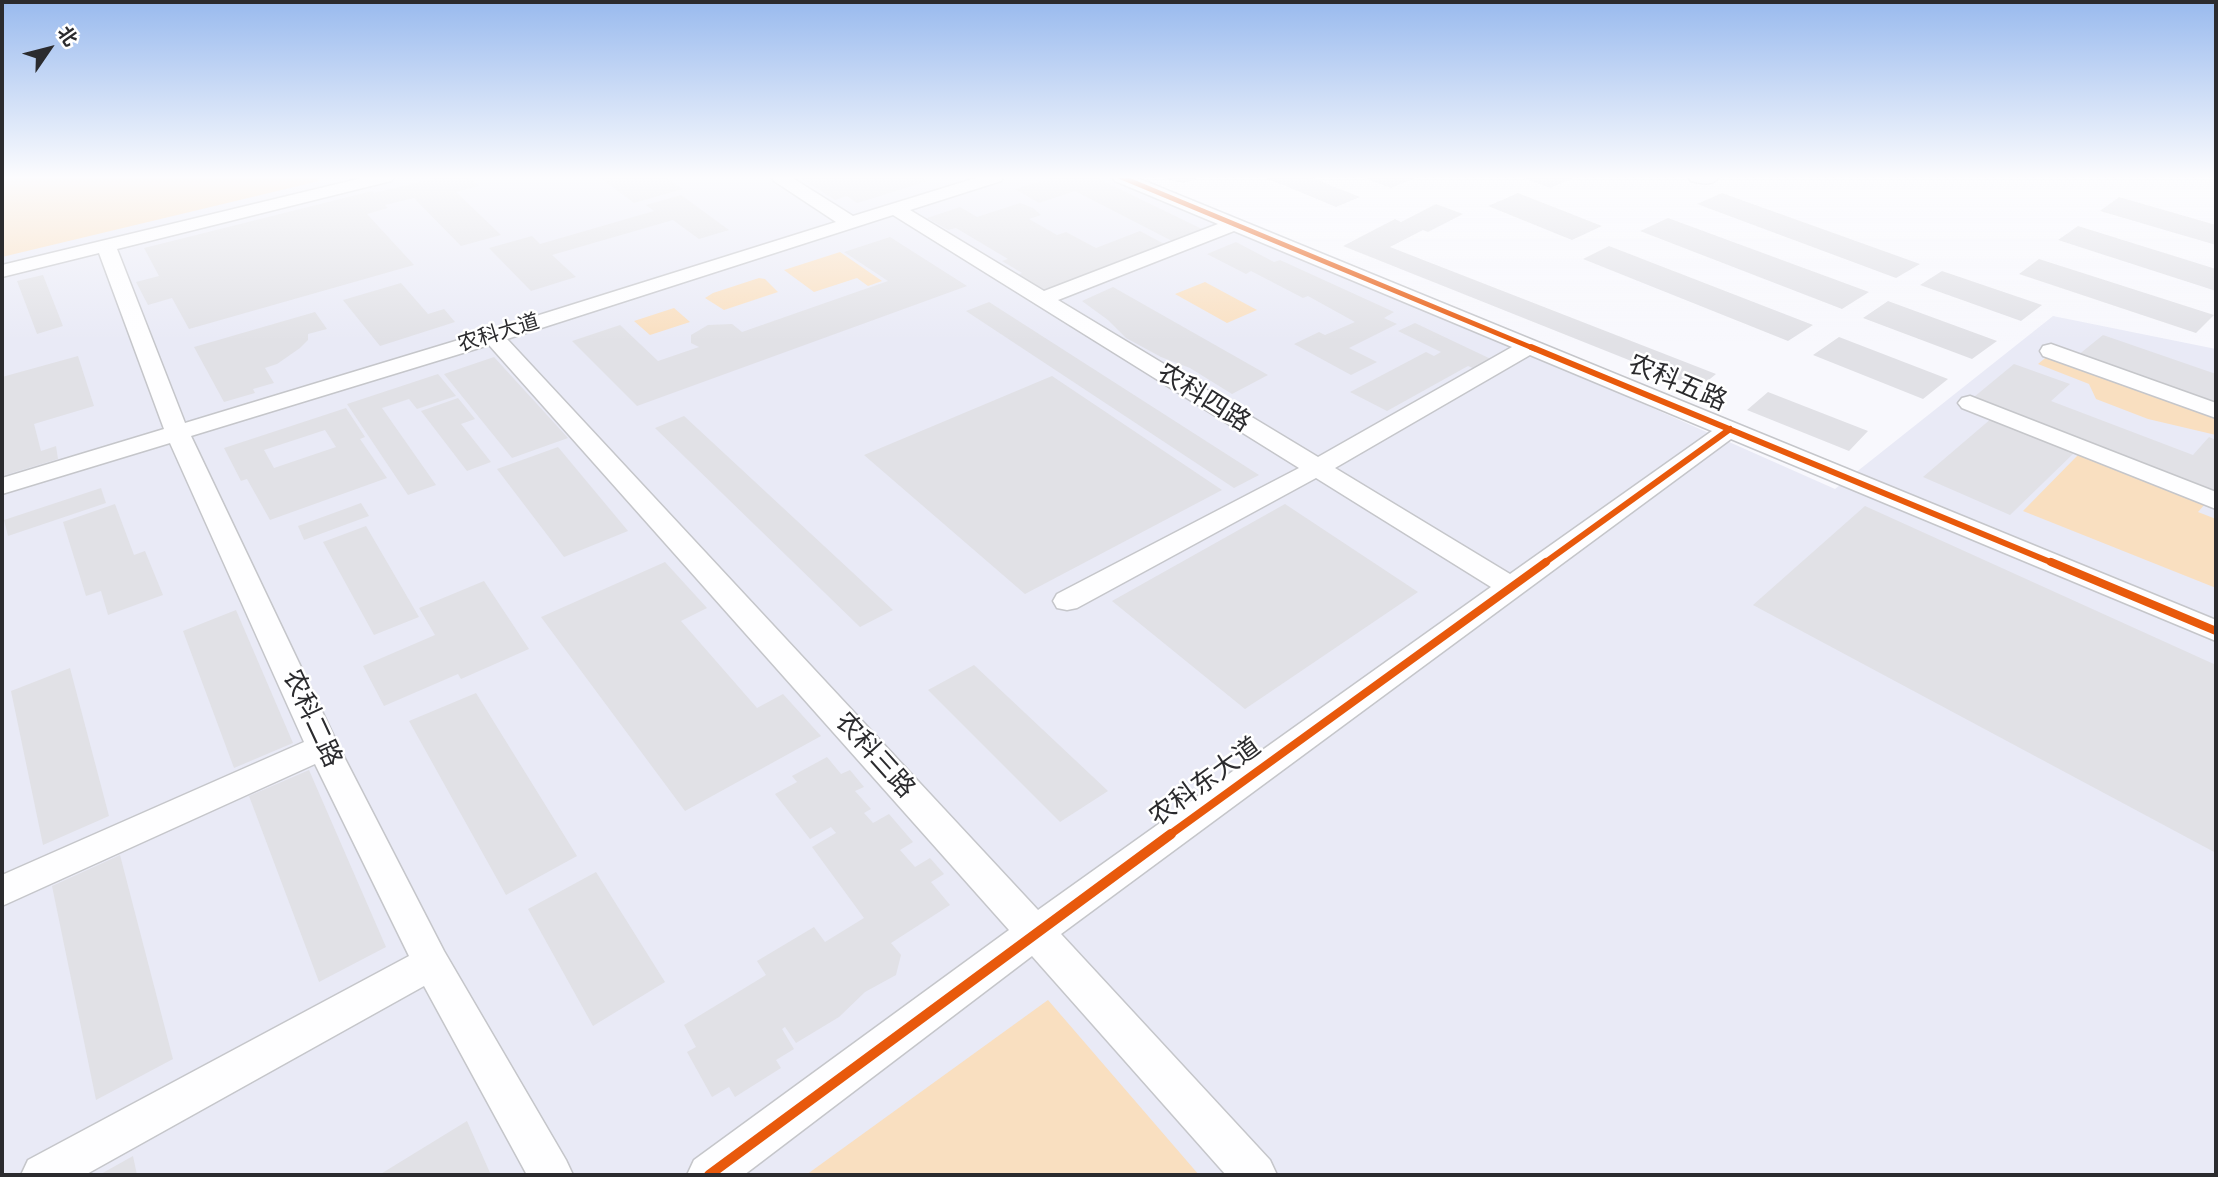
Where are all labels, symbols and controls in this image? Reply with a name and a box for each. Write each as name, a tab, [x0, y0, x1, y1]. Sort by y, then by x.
north arrow	[14, 14, 84, 84]
text: 北	[52, 22, 81, 51]
street label: 农科大道	[455, 310, 543, 358]
street label: 农科五路	[1623, 349, 1731, 419]
street label: 农科四路	[1151, 358, 1255, 440]
street label: 农科二路	[275, 665, 347, 773]
street label: 农科三路	[828, 707, 920, 805]
street label: 农科东大道	[1144, 732, 1268, 834]

